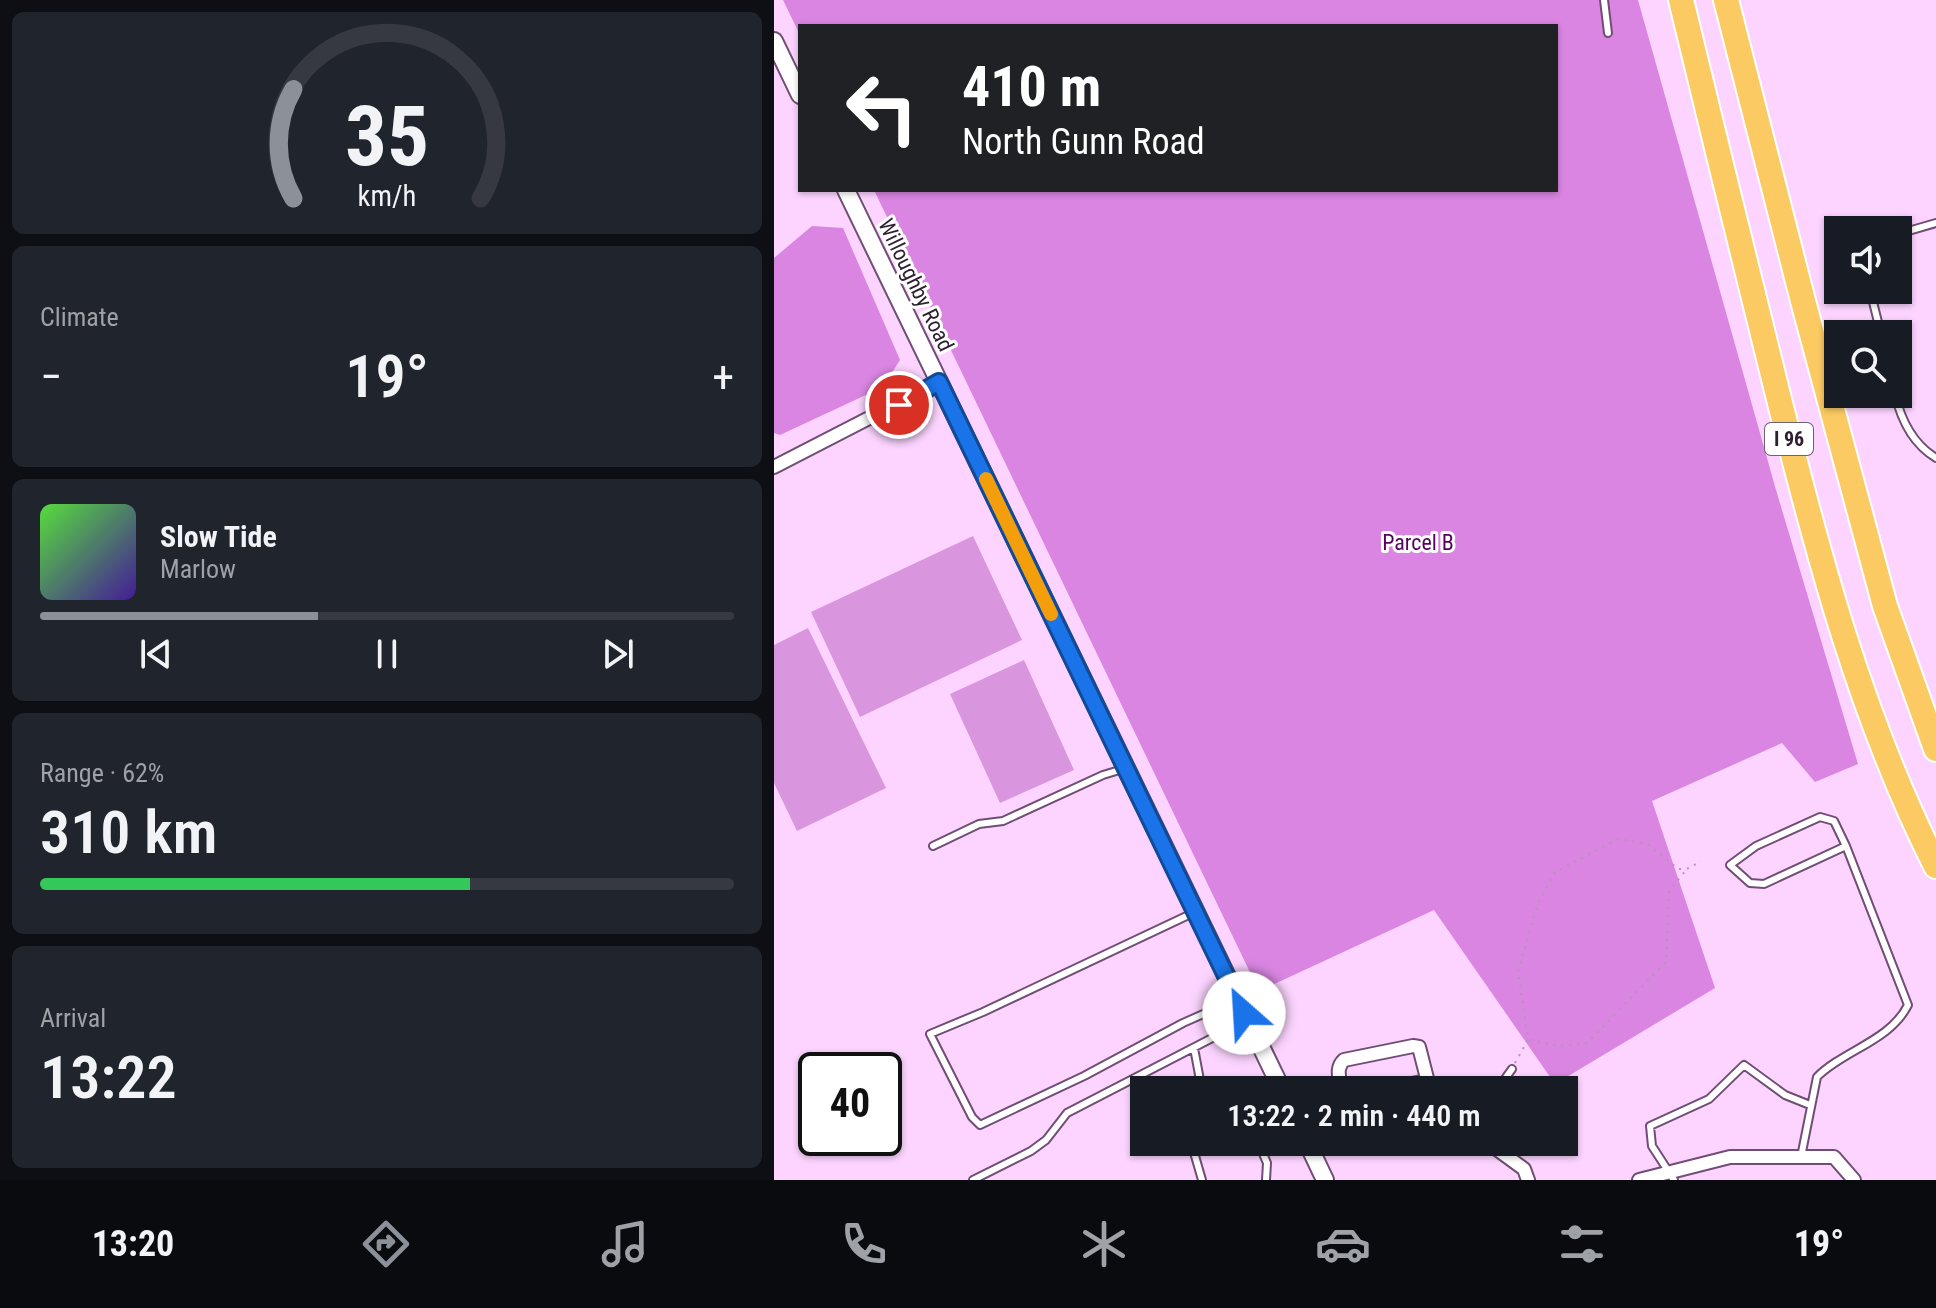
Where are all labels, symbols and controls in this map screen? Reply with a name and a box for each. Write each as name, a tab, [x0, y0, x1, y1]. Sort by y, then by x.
text: 410 m	[962, 54, 1101, 120]
icon: left	[830, 56, 934, 160]
text: 35	[345, 87, 429, 184]
text: North Gunn Road	[962, 121, 1205, 163]
text: km/h	[358, 179, 416, 213]
street label: Willoughby Road	[873, 215, 959, 355]
map controls	[1824, 216, 1912, 408]
button: sound	[1824, 216, 1912, 304]
text: Climate	[40, 302, 119, 332]
button: search	[1824, 320, 1912, 408]
text: 19°	[345, 341, 429, 412]
text: −	[40, 351, 62, 403]
text: +	[712, 351, 734, 403]
pin	[865, 371, 933, 439]
icon: arrive	[877, 383, 921, 427]
road number: I 96	[1765, 423, 1813, 455]
text: Slow Tide	[160, 519, 277, 554]
park label: Parcel B	[1382, 530, 1454, 555]
text: Marlow	[160, 554, 236, 584]
icon: previous	[134, 632, 178, 676]
icon: pause	[365, 632, 409, 676]
icon: next	[596, 632, 640, 676]
text: Range · 62%	[40, 758, 164, 788]
text: 310 km	[40, 797, 217, 868]
position arrow	[1202, 971, 1286, 1055]
text: Arrival	[40, 1003, 106, 1033]
text: 13:22	[40, 1042, 177, 1113]
speed limit sign: 40	[798, 1052, 902, 1156]
text: 13:22 · 2 min · 440 m	[1227, 1098, 1481, 1133]
icon: directions	[358, 1216, 414, 1272]
icon: music	[597, 1216, 653, 1272]
icon: phone	[836, 1216, 892, 1272]
icon: climate	[1076, 1216, 1132, 1272]
icon: car	[1315, 1216, 1371, 1272]
icon: filters	[1554, 1216, 1610, 1272]
text: 13:20	[92, 1223, 174, 1265]
text: 19°	[1794, 1223, 1844, 1265]

